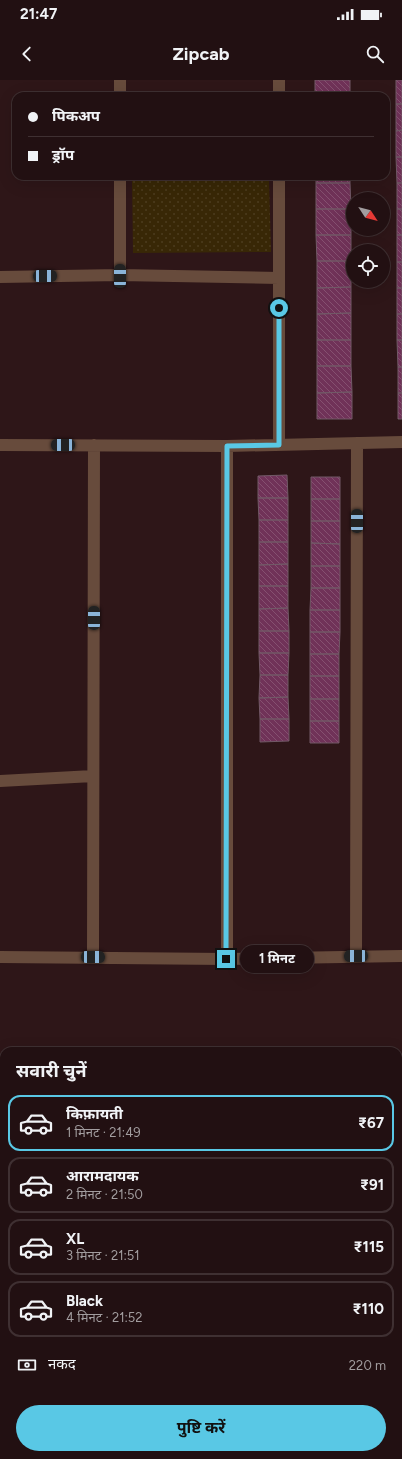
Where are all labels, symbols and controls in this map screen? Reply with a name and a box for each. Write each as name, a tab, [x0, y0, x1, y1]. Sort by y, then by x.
text: 21:47	[20, 5, 57, 23]
icon: back	[16, 43, 38, 65]
text: Zipcab	[172, 43, 230, 65]
icon: search	[364, 43, 386, 65]
text: पिकअप	[52, 107, 100, 125]
text: ड्रॉप	[52, 146, 74, 164]
north arrow	[346, 192, 390, 236]
map controls	[346, 192, 390, 288]
button: locate	[346, 244, 390, 288]
car	[114, 264, 126, 288]
car	[33, 270, 57, 282]
route start	[270, 299, 288, 317]
car	[51, 439, 75, 451]
car	[351, 509, 363, 533]
car	[88, 606, 100, 630]
callout: 1 मिनट	[240, 945, 314, 973]
route end	[217, 950, 235, 968]
car	[344, 950, 368, 962]
car	[81, 951, 105, 963]
text: 1 मिनट	[259, 951, 295, 966]
text: सवारी चुनें	[16, 1060, 87, 1082]
icon: car	[18, 1105, 54, 1141]
text: किफ़ायती	[66, 1105, 123, 1123]
text: ₹67	[358, 1114, 384, 1132]
text: 1 मिनट · 21:49	[66, 1125, 141, 1140]
icon: car	[18, 1167, 54, 1203]
text: आरामदायक	[66, 1167, 139, 1185]
text: ₹91	[360, 1176, 384, 1194]
text: 2 मिनट · 21:50	[66, 1187, 143, 1202]
icon: car	[18, 1229, 54, 1265]
text: XL	[66, 1230, 84, 1248]
text: ₹115	[354, 1238, 384, 1256]
text: 3 मिनट · 21:51	[66, 1248, 140, 1263]
icon: car	[18, 1291, 54, 1327]
text: Black	[66, 1292, 103, 1310]
text: ₹110	[353, 1300, 384, 1318]
text: 4 मिनट · 21:52	[66, 1310, 143, 1325]
icon: cash	[16, 1354, 38, 1376]
text: नकद	[48, 1355, 76, 1373]
text: 220 m	[349, 1358, 386, 1373]
button: पुष्टि करें	[16, 1405, 386, 1451]

